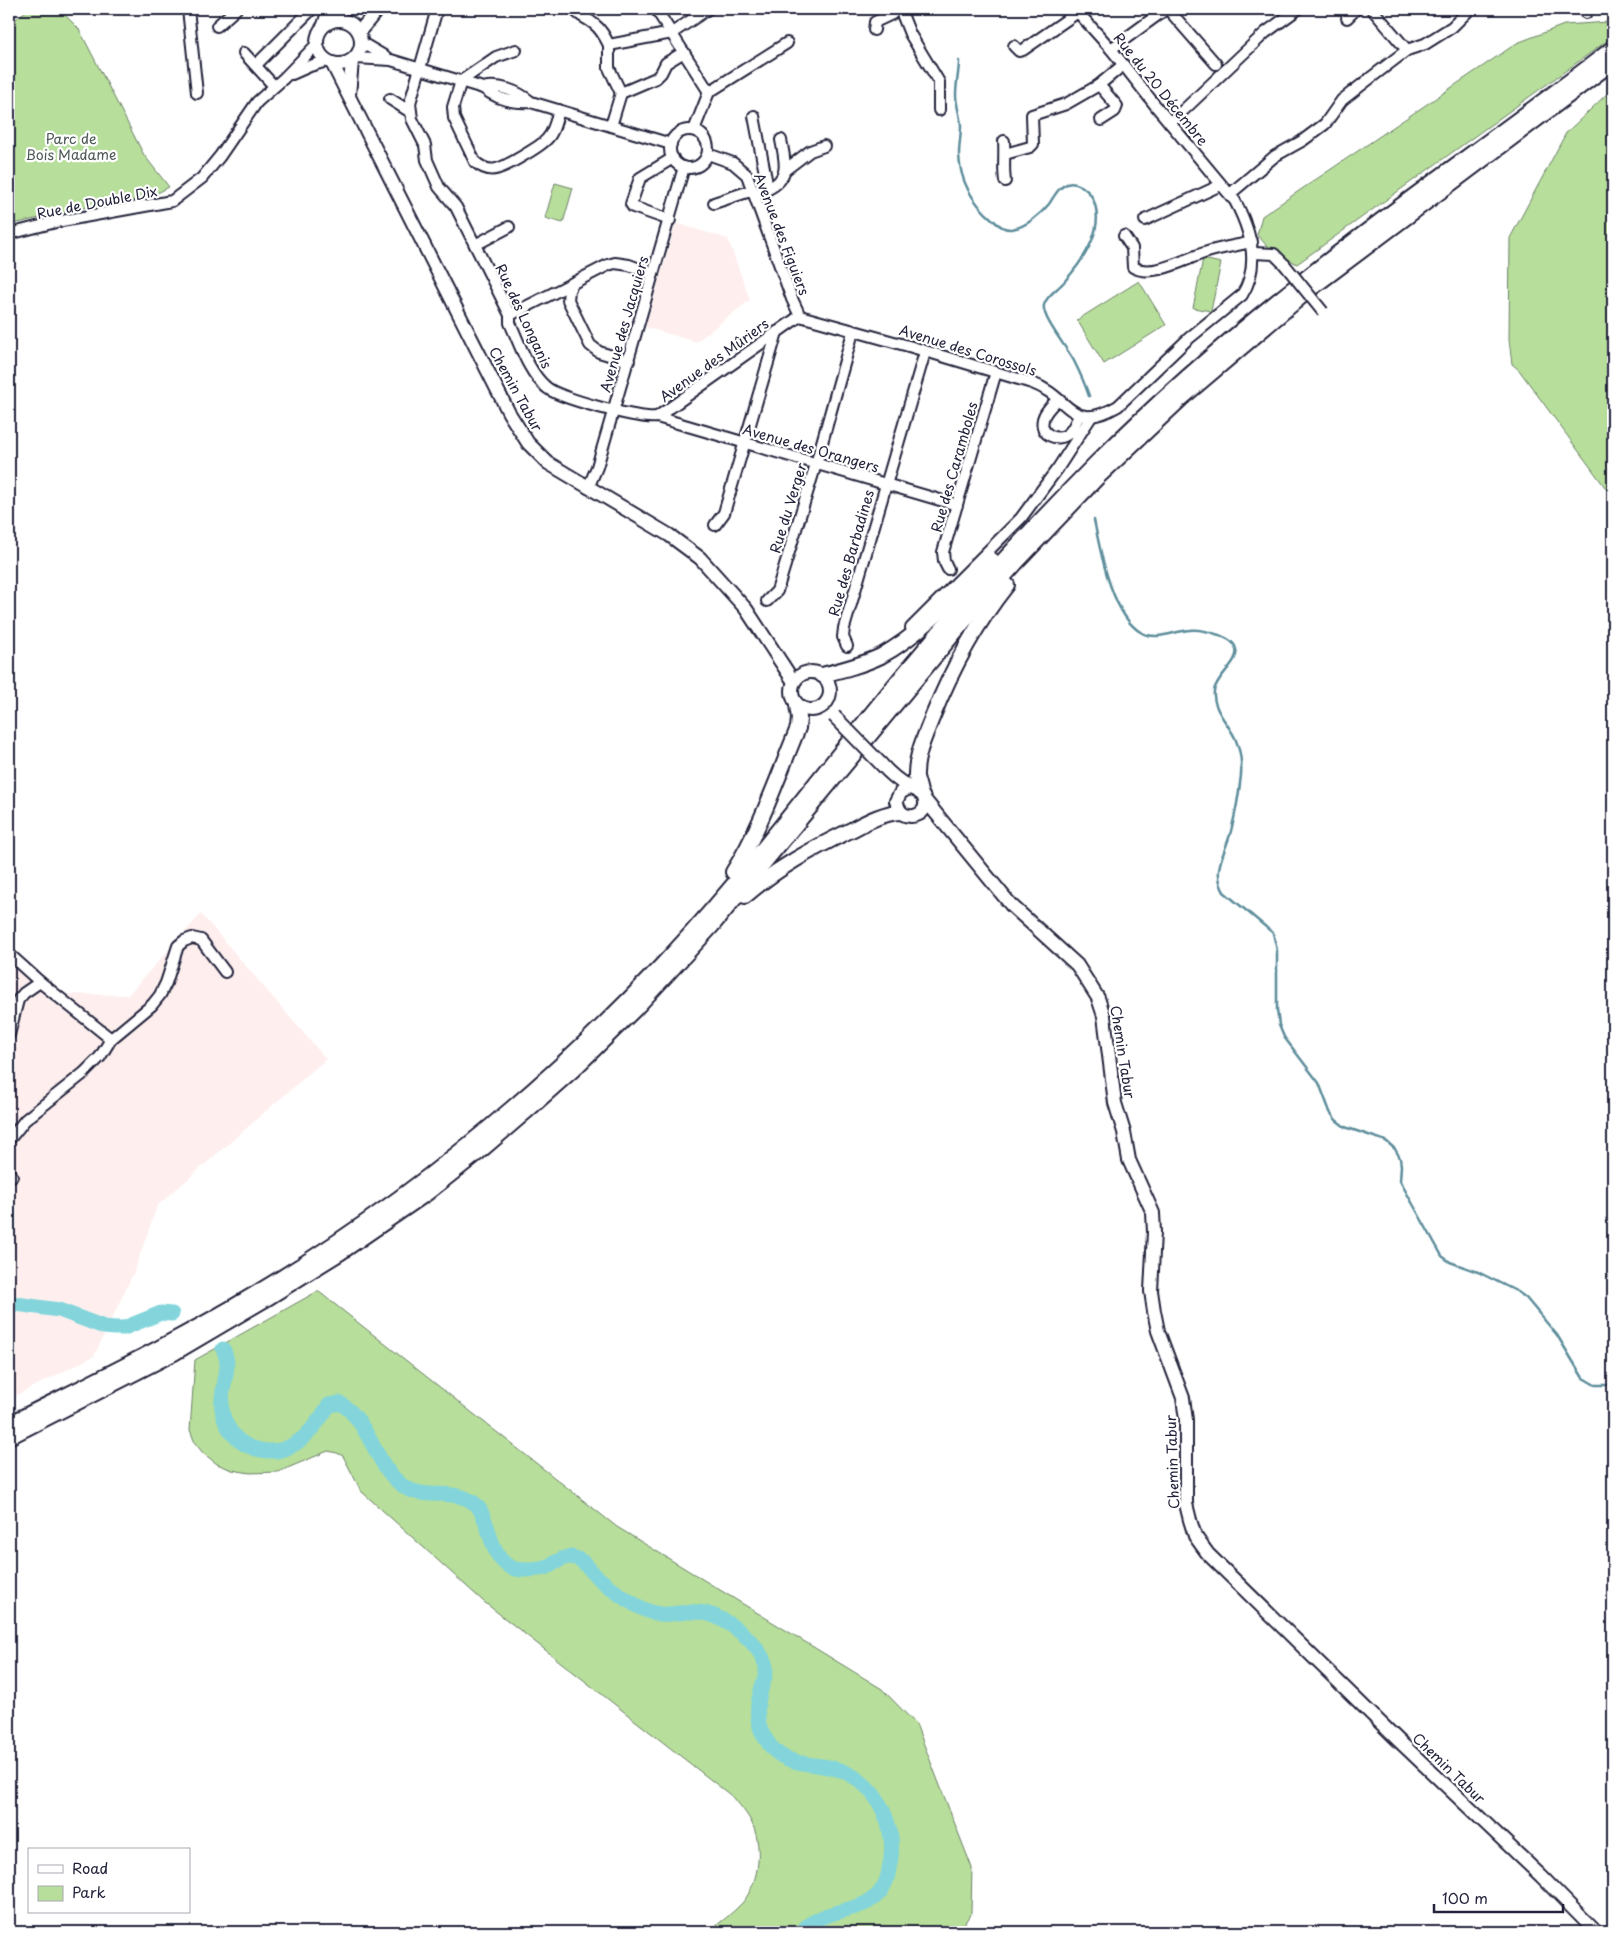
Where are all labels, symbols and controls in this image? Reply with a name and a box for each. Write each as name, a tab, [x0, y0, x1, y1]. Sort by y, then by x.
street label: Rue du 20 Décembre	[1109, 28, 1213, 150]
park label: Parc de Bois Madame	[25, 128, 117, 165]
street label: Avenue des Figuiers	[749, 170, 815, 298]
street label: Rue de Double Dix	[35, 180, 159, 224]
street label: Avenue des Jacquiers	[594, 253, 654, 395]
street label: Rue des Longanis	[491, 260, 557, 372]
street label: Avenue des Mûriers	[655, 313, 773, 407]
street label: Avenue des Corossols	[897, 319, 1039, 381]
street label: Chemin Tabur	[484, 343, 548, 436]
street label: Rue des Caramboles	[925, 399, 983, 535]
street label: Avenue des Orangers	[740, 418, 882, 478]
street label: Rue du Verger	[764, 460, 812, 556]
street label: Rue des Barbadines	[823, 487, 879, 619]
street label: Chemin Tabur	[1105, 1004, 1141, 1101]
street label: Chemin Tabur	[1160, 1414, 1184, 1509]
street label: Chemin Tabur	[1408, 1728, 1490, 1809]
legend	[28, 1848, 190, 1914]
text: Road	[72, 1856, 108, 1879]
text: Park	[72, 1880, 106, 1903]
scale bar	[1434, 1881, 1563, 1913]
text: 100 m	[1442, 1886, 1488, 1909]

